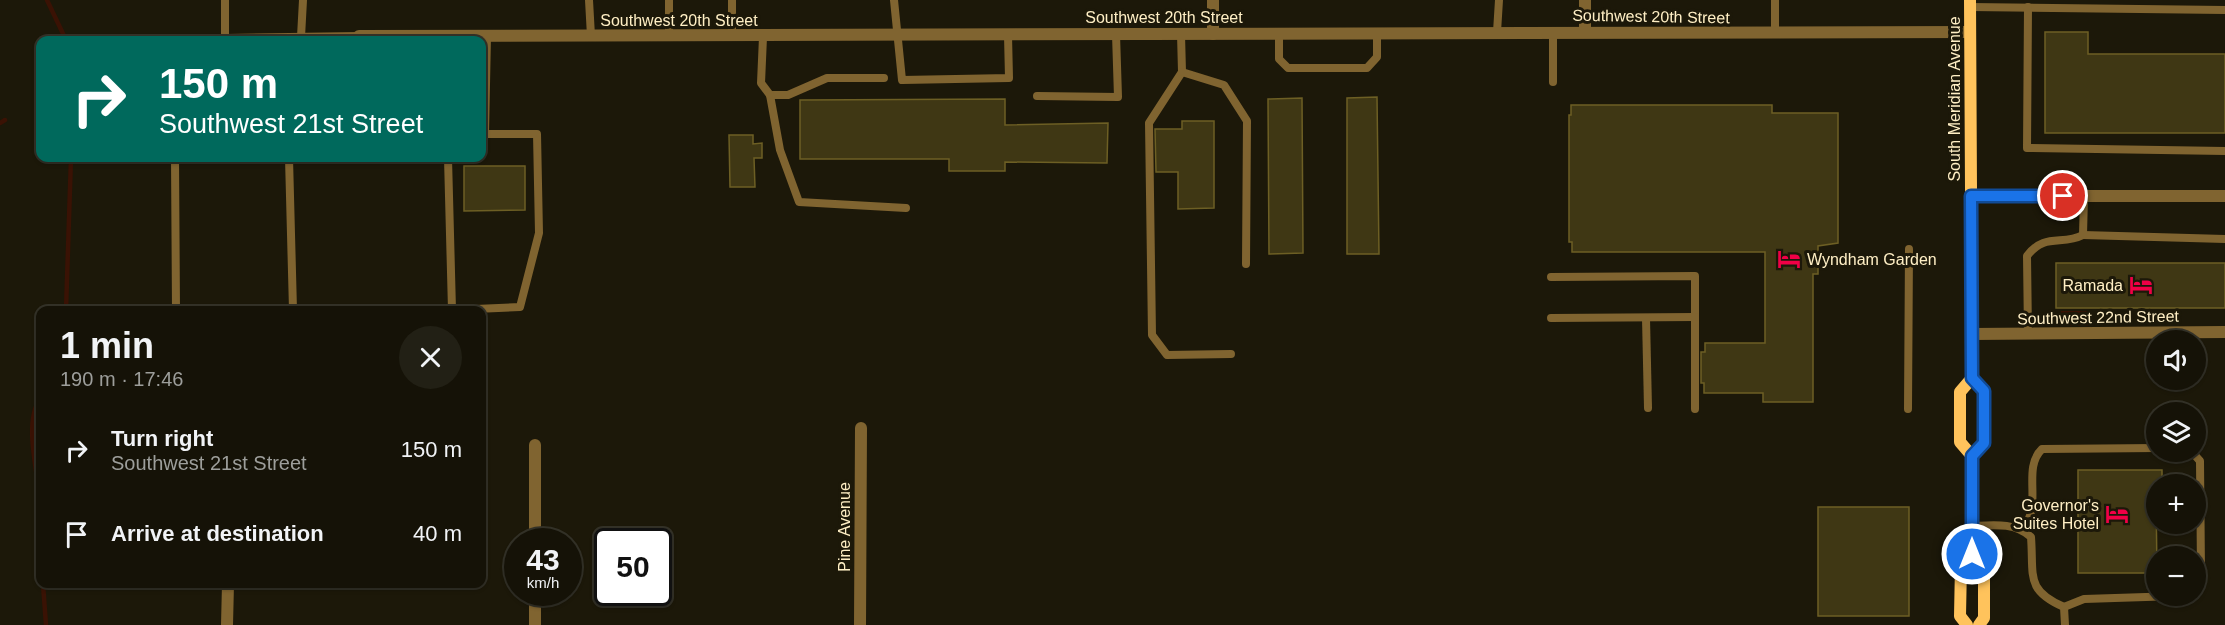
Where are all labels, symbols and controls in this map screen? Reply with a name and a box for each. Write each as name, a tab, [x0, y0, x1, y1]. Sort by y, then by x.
street label: Southwest 20th Street	[1572, 7, 1730, 26]
street label: Southwest 20th Street	[1085, 9, 1243, 26]
street label: Southwest 20th Street	[600, 12, 758, 29]
street label: South Meridian Avenue	[1946, 16, 1963, 182]
icon: right	[60, 60, 138, 138]
text: 150 m	[159, 60, 278, 107]
text: Southwest 21st Street	[159, 109, 423, 139]
pin	[2037, 170, 2088, 221]
icon: arrive	[2046, 179, 2079, 212]
hotel icon: Wyndham Garden	[1776, 246, 1802, 272]
place label: Wyndham Garden	[1807, 251, 1937, 268]
hotel icon: Ramada	[2128, 272, 2154, 298]
place label: Ramada	[2063, 277, 2123, 294]
street label: Southwest 22nd Street	[2017, 308, 2180, 327]
text: 1 min	[60, 325, 154, 366]
button: close	[399, 326, 462, 389]
map controls	[2146, 330, 2206, 606]
button: sound	[2146, 330, 2206, 390]
text: 190 m · 17:46	[60, 368, 183, 390]
button: layers	[2146, 402, 2206, 462]
text: Turn right	[111, 426, 213, 451]
icon: right	[60, 434, 93, 467]
text: 150 m	[401, 437, 462, 462]
text: Southwest 21st Street	[111, 452, 307, 474]
button: +	[2146, 474, 2206, 534]
street label: Pine Avenue	[836, 482, 853, 572]
place label: Governor's Suites Hotel	[2013, 497, 2099, 532]
hotel icon: Governor's Suites Hotel	[2104, 501, 2130, 527]
icon: arrive	[60, 518, 93, 551]
text: Arrive at destination	[111, 521, 324, 546]
text: 40 m	[413, 521, 462, 546]
position arrow	[1940, 522, 2004, 586]
speed limit sign: 50	[594, 528, 672, 606]
text: 43	[526, 543, 560, 576]
button: −	[2146, 546, 2206, 606]
text: km/h	[527, 574, 559, 591]

